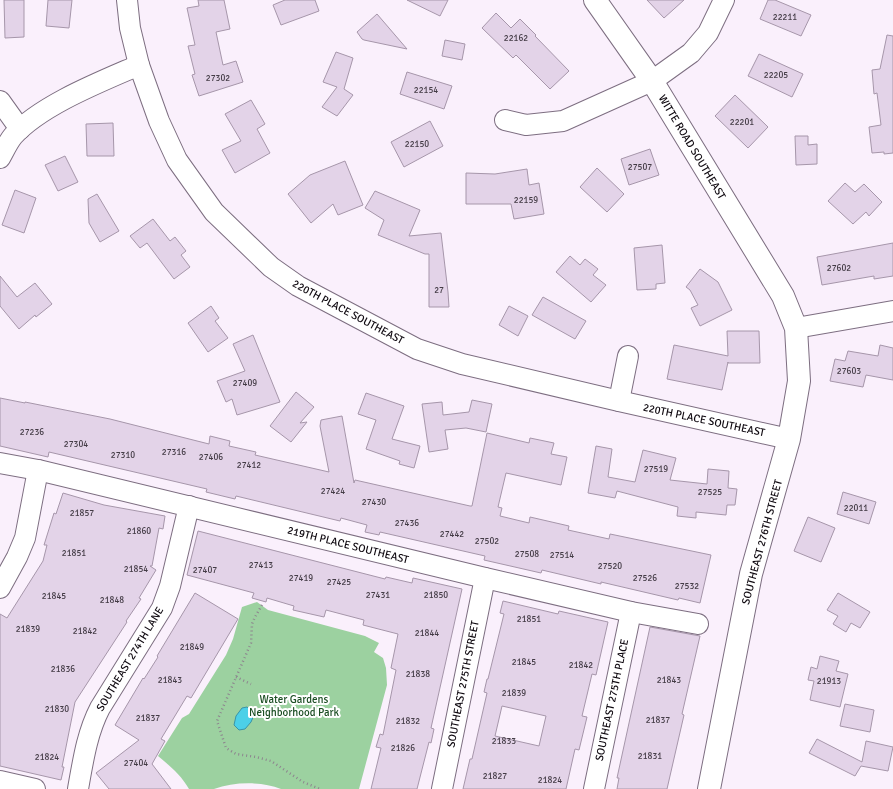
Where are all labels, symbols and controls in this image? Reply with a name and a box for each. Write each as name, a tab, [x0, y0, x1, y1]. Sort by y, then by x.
house number: 22211	[773, 12, 797, 23]
house number: 22162	[504, 33, 528, 44]
house number: 22205	[764, 70, 788, 81]
house number: 27302	[206, 73, 230, 84]
house number: 22154	[414, 85, 438, 96]
street label: WITTE ROAD SOUTHEAST	[656, 92, 729, 202]
house number: 22201	[730, 117, 754, 128]
house number: 22150	[405, 139, 429, 150]
house number: 27507	[628, 162, 652, 173]
house number: 22159	[514, 195, 538, 206]
house number: 27602	[827, 263, 851, 274]
street label: 220TH PLACE SOUTHEAST	[290, 277, 407, 347]
house number: 27	[434, 285, 444, 296]
house number: 27603	[837, 366, 861, 377]
house number: 27409	[233, 378, 257, 389]
street label: 220TH PLACE SOUTHEAST	[642, 401, 767, 439]
house number: 27236	[20, 427, 44, 438]
house number: 27304	[64, 439, 88, 450]
house number: 27316	[162, 447, 186, 458]
house number: 27310	[111, 450, 135, 461]
house number: 27406	[199, 452, 223, 463]
house number: 27412	[237, 460, 261, 471]
house number: 27519	[644, 464, 668, 475]
street label: SOUTHEAST 276TH STREET	[739, 478, 785, 606]
house number: 27424	[321, 486, 345, 497]
house number: 27525	[698, 487, 722, 498]
house number: 27430	[362, 497, 386, 508]
house number: 22011	[844, 503, 868, 514]
house number: 21857	[70, 508, 94, 519]
house number: 27436	[395, 518, 419, 529]
street label: 219TH PLACE SOUTHEAST	[286, 524, 411, 567]
house number: 21860	[127, 526, 151, 537]
house number: 27442	[440, 529, 464, 540]
house number: 27502	[475, 536, 499, 547]
house number: 21851	[62, 548, 86, 559]
house number: 27508	[515, 549, 539, 560]
house number: 27514	[550, 550, 574, 561]
house number: 27413	[249, 560, 273, 571]
house number: 27520	[598, 561, 622, 572]
house number: 21854	[124, 564, 148, 575]
house number: 27407	[193, 565, 217, 576]
house number: 27419	[289, 573, 313, 584]
house number: 27526	[633, 573, 657, 584]
house number: 27425	[327, 577, 351, 588]
house number: 27532	[675, 581, 699, 592]
house number: 27431	[366, 590, 390, 601]
house number: 21850	[424, 590, 448, 601]
house number: 21845	[42, 591, 66, 602]
house number: 21848	[100, 595, 124, 606]
street label: SOUTHEAST 274TH LANE	[94, 605, 166, 713]
house number: 21851	[517, 614, 541, 625]
street label: SOUTHEAST 275TH STREET	[444, 619, 482, 749]
house number: 21839	[16, 624, 40, 635]
house number: 21842	[73, 626, 97, 637]
house number: 21844	[415, 628, 439, 639]
street label: SOUTHEAST 275TH PLACE	[593, 638, 631, 762]
house number: 21849	[180, 642, 204, 653]
house number: 21845	[512, 657, 536, 668]
house number: 21842	[569, 660, 593, 671]
house number: 21836	[51, 664, 75, 675]
house number: 21838	[406, 669, 430, 680]
house number: 21843	[158, 675, 182, 686]
house number: 21843	[657, 675, 681, 686]
house number: 21913	[817, 676, 841, 687]
house number: 21839	[502, 688, 526, 699]
park label: Water Gardens Neighborhood Park	[249, 693, 340, 719]
house number: 21830	[45, 704, 69, 715]
house number: 21837	[136, 713, 160, 724]
house number: 21837	[646, 715, 670, 726]
house number: 21832	[396, 716, 420, 727]
house number: 21833	[492, 736, 516, 747]
house number: 21826	[391, 743, 415, 754]
house number: 21831	[638, 751, 662, 762]
house number: 21824	[35, 752, 59, 763]
house number: 27404	[124, 758, 148, 769]
house number: 21827	[483, 771, 507, 782]
house number: 21824	[538, 775, 562, 786]

